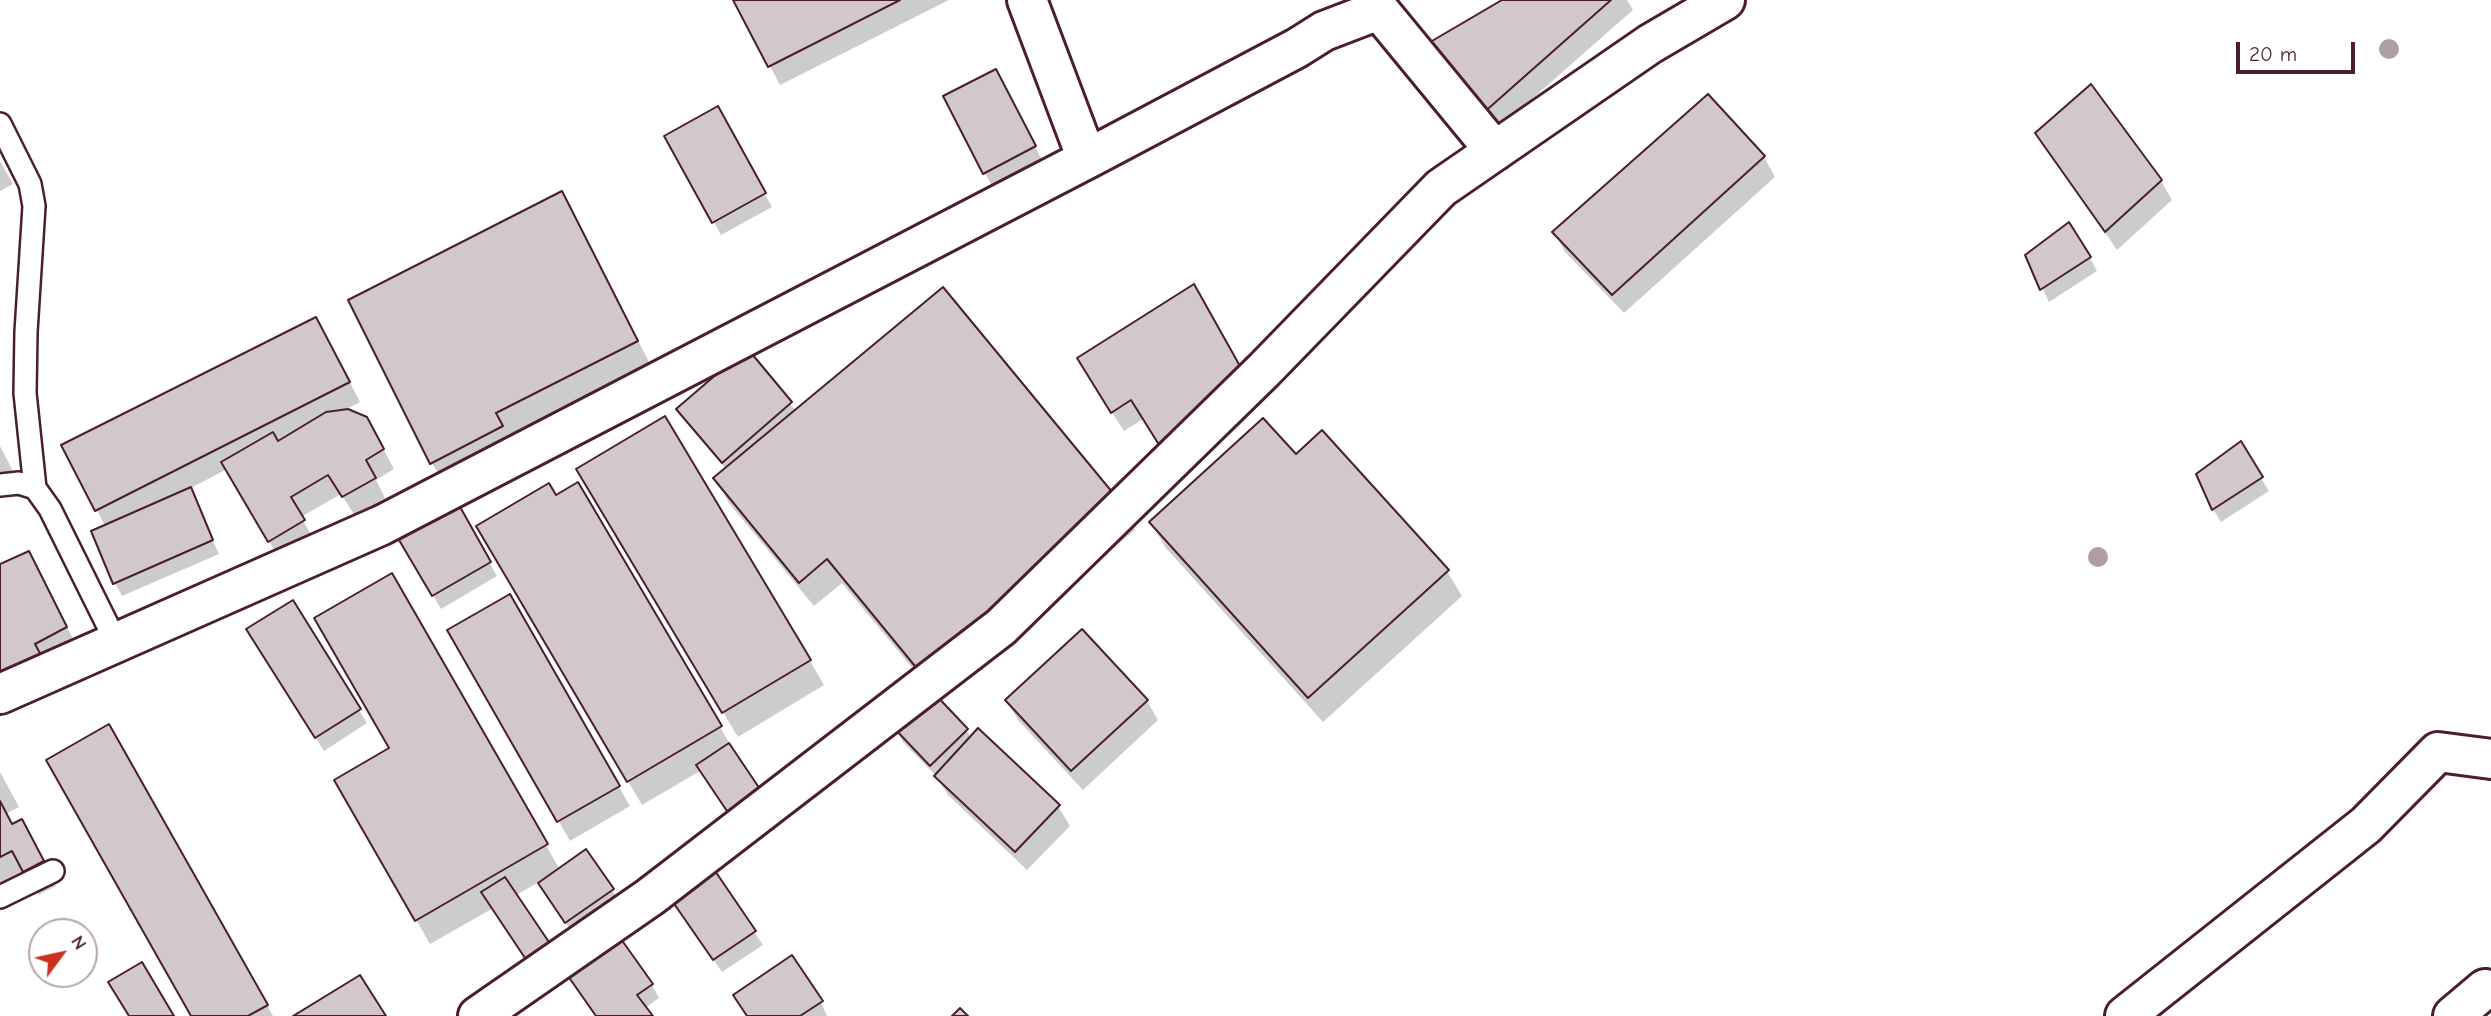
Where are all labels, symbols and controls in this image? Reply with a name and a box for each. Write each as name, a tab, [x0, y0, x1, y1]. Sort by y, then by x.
scale bar	[2239, 28, 2358, 72]
text: 20 m	[2249, 42, 2297, 66]
north arrow	[28, 918, 98, 988]
text: N	[66, 931, 92, 954]

